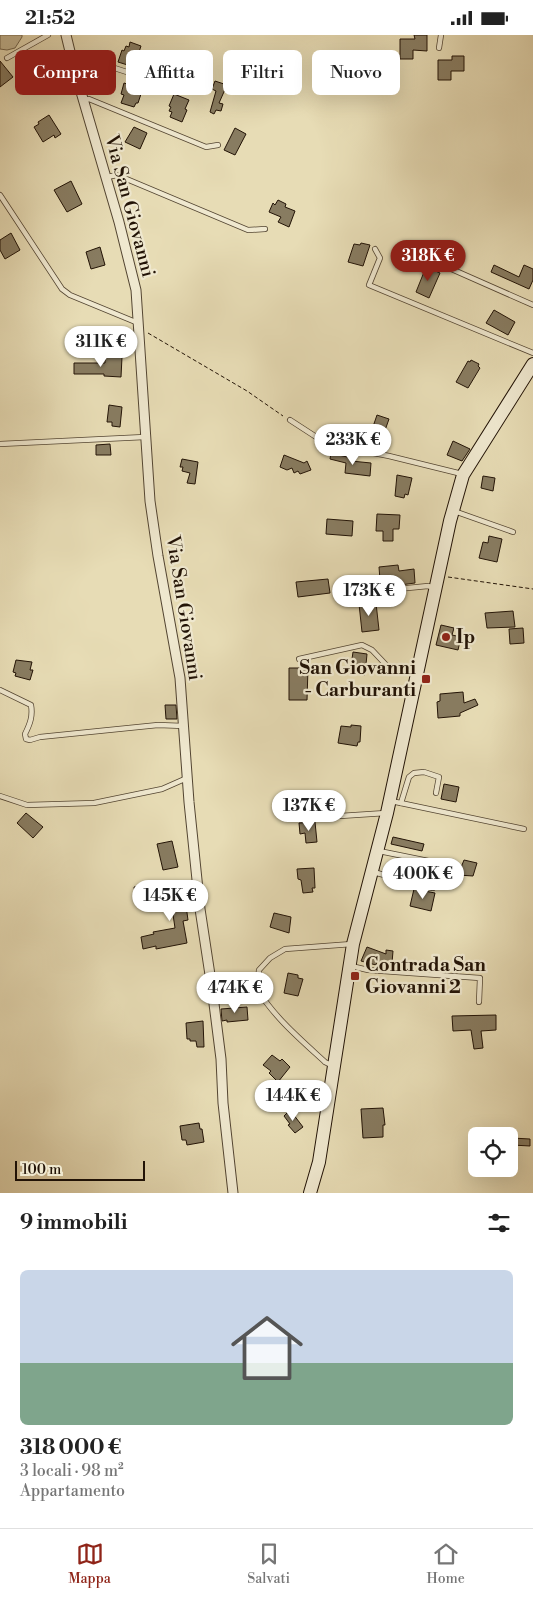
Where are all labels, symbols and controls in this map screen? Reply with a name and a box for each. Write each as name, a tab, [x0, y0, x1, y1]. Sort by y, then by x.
text: 21:52	[25, 6, 75, 30]
chip: Compra	[15, 50, 116, 95]
chip: Affitta	[126, 50, 213, 95]
chip: Filtri	[223, 50, 302, 95]
chip: Nuovo	[312, 50, 400, 95]
street label: Via San Giovanni	[99, 131, 161, 280]
pin: 318K €	[387, 239, 469, 282]
text: 318K €	[402, 246, 454, 266]
pin: 311K €	[60, 325, 142, 368]
text: 311K €	[75, 332, 127, 352]
pin: 233K €	[312, 423, 394, 466]
text: 233K €	[325, 430, 381, 450]
street label: Via San Giovanni	[161, 533, 207, 682]
pin: 173K €	[328, 575, 410, 617]
text: 173K €	[343, 581, 395, 601]
place label: Ip	[456, 625, 475, 649]
marker: Ip	[440, 631, 452, 643]
place label: San Giovanni - Carburanti	[299, 656, 416, 702]
marker: San Giovanni - Carburanti	[420, 673, 432, 685]
pin: 137K €	[268, 789, 350, 832]
text: 137K €	[283, 796, 335, 816]
pin: 400K €	[382, 857, 464, 900]
text: 400K €	[393, 864, 453, 884]
pin: 145K €	[129, 879, 211, 922]
text: 145K €	[143, 886, 197, 906]
place label: Contrada San Giovanni 2	[365, 953, 486, 999]
marker: Contrada San Giovanni 2	[349, 970, 361, 982]
pin: 474K €	[194, 971, 276, 1014]
text: 474K €	[207, 978, 263, 998]
pin: 144K €	[252, 1079, 334, 1122]
text: 144K €	[266, 1086, 320, 1106]
map controls	[468, 1127, 518, 1177]
button: locate	[468, 1127, 518, 1177]
scale bar	[15, 1158, 145, 1181]
text: 100 m	[22, 1161, 61, 1179]
icon: filters	[485, 1209, 513, 1237]
text: 9 immobili	[20, 1210, 127, 1236]
icon: home	[222, 1303, 312, 1393]
text: 318 000 €	[20, 1435, 121, 1461]
text: 3 locali · 98 m²	[20, 1461, 124, 1481]
text: Appartamento	[20, 1481, 125, 1501]
tab: Mappa	[68, 1540, 111, 1588]
tab: Salvati	[247, 1540, 290, 1588]
tab: Home	[426, 1540, 465, 1588]

